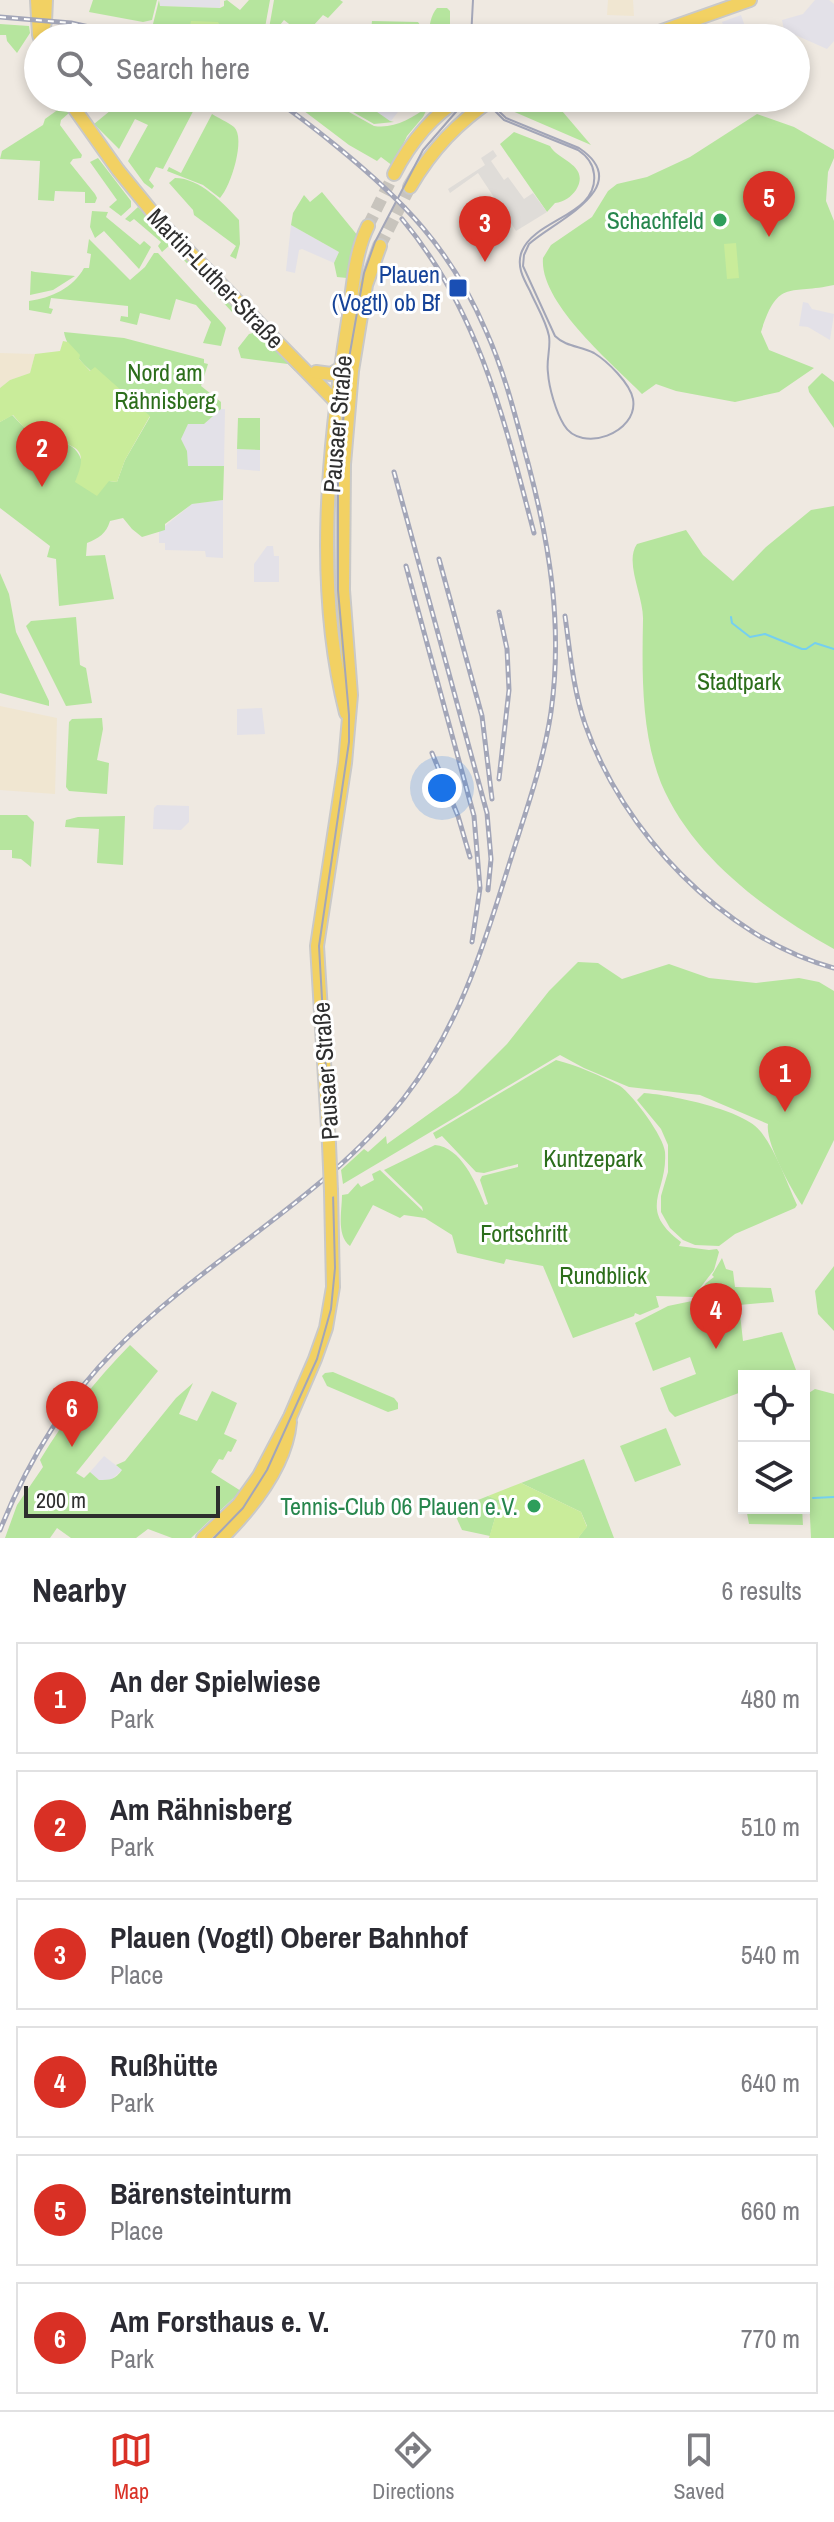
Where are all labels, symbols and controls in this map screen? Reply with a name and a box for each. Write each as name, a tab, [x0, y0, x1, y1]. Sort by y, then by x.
search box	[24, 24, 810, 112]
icon: search	[52, 46, 96, 90]
text: Search here	[116, 48, 250, 88]
pin: 5	[743, 171, 795, 237]
pin: 3	[459, 196, 511, 262]
street label: Martin-Luther-Straße	[141, 201, 291, 355]
place label: Schachfeld	[607, 204, 704, 236]
marker: Schachfeld	[711, 211, 729, 229]
place label: Plauen (Vogtl) ob Bf	[332, 258, 441, 318]
marker: Plauen (Vogtl) ob Bf	[447, 277, 469, 299]
street label: Pausaer Straße	[315, 354, 359, 494]
park label: Nord am Rähnisberg	[114, 356, 216, 416]
pin: 2	[16, 421, 68, 487]
park label: Stadtpark	[697, 665, 781, 697]
your location	[422, 768, 462, 808]
street label: Pausaer Straße	[304, 1001, 346, 1141]
pin: 1	[759, 1046, 811, 1112]
park label: Kuntzepark	[543, 1142, 643, 1174]
park label: Fortschritt	[480, 1217, 568, 1249]
park label: Rundblick	[559, 1259, 647, 1291]
pin: 4	[690, 1283, 742, 1349]
map controls	[738, 1370, 810, 1514]
button: locate	[738, 1370, 810, 1442]
pin: 6	[46, 1381, 98, 1447]
button: layers	[738, 1442, 810, 1514]
scale bar	[24, 1482, 220, 1518]
text: 200 m	[36, 1485, 86, 1515]
place label: Tennis-Club 06 Plauen e.V.	[280, 1490, 518, 1522]
marker: Tennis-Club 06 Plauen e.V.	[525, 1497, 543, 1515]
text: Nearby	[32, 1567, 127, 1613]
text: 6 results	[721, 1573, 802, 1608]
text: An der Spielwiese	[110, 1661, 321, 1701]
text: 1	[54, 1681, 66, 1716]
text: 480 m	[741, 1681, 800, 1716]
text: Park	[110, 1701, 154, 1736]
text: Am Rähnisberg	[110, 1789, 292, 1829]
text: 2	[54, 1809, 66, 1844]
text: 510 m	[741, 1809, 800, 1844]
text: Park	[110, 1829, 154, 1864]
text: Plauen (Vogtl) Oberer Bahnhof	[110, 1917, 468, 1957]
text: 3	[54, 1937, 66, 1972]
text: 540 m	[741, 1937, 800, 1972]
text: Place	[110, 1957, 163, 1992]
text: Rußhütte	[110, 2045, 218, 2085]
text: 4	[54, 2065, 66, 2100]
text: 640 m	[741, 2065, 800, 2100]
text: Park	[110, 2085, 154, 2120]
text: Bärensteinturm	[110, 2173, 292, 2213]
text: 5	[54, 2193, 66, 2228]
text: 660 m	[741, 2193, 800, 2228]
text: Place	[110, 2213, 163, 2248]
text: Am Forsthaus e. V.	[110, 2301, 329, 2341]
text: 6	[54, 2321, 66, 2356]
text: 770 m	[741, 2321, 800, 2356]
text: Park	[110, 2341, 154, 2376]
tab: Map	[109, 2428, 153, 2506]
tab: Directions	[372, 2428, 455, 2506]
tab: Saved	[673, 2428, 725, 2506]

